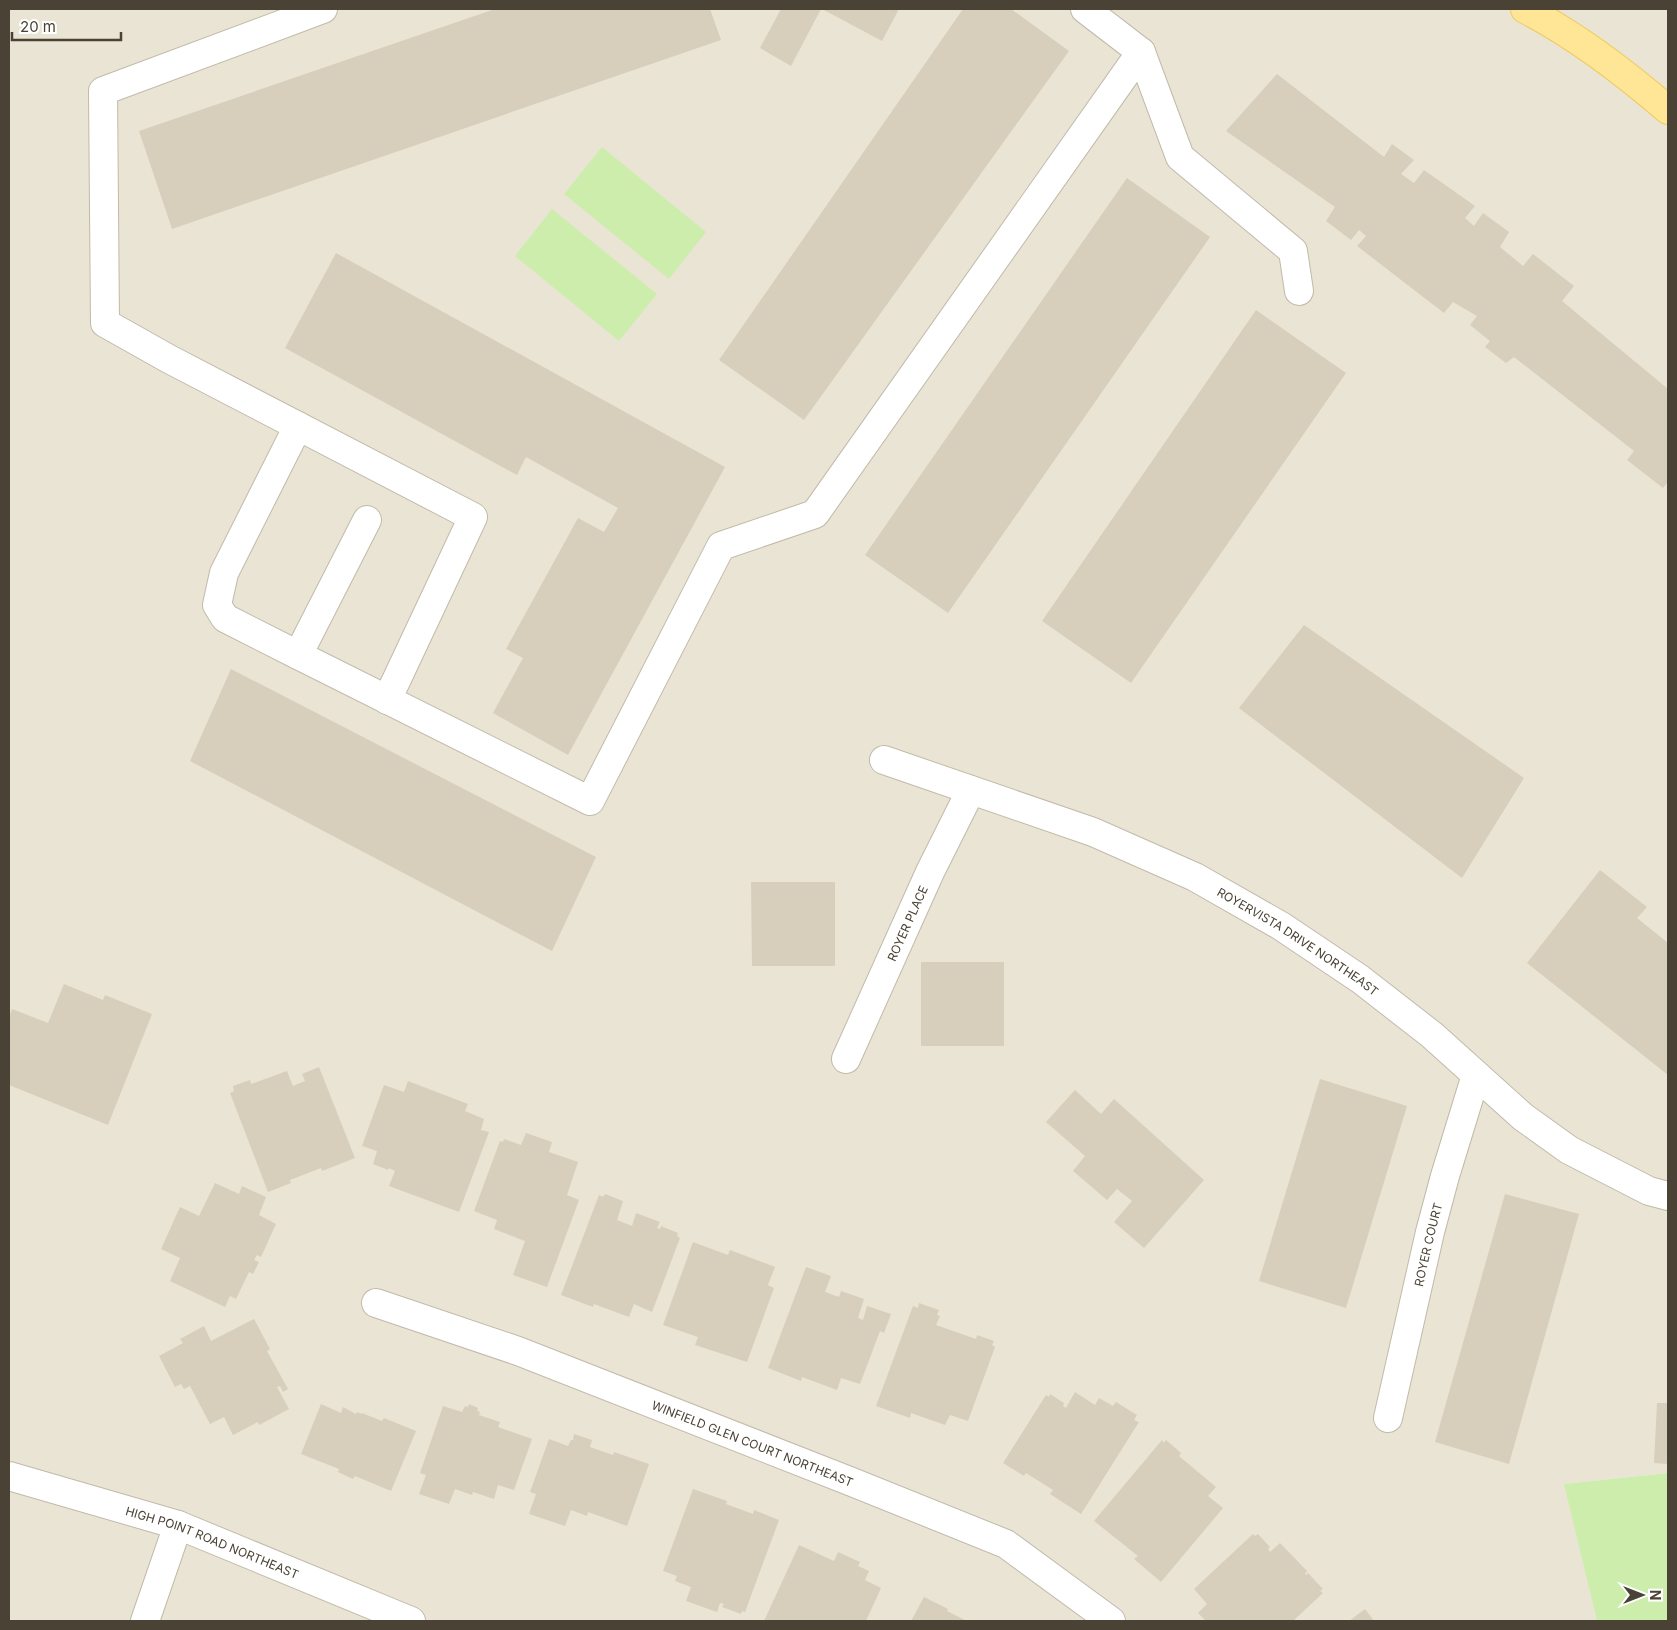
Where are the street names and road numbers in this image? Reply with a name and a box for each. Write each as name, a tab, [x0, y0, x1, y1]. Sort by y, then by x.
street label: ROYER PLACE	[884, 883, 931, 963]
street label: ROYERVISTA DRIVE NORTHEAST	[1215, 884, 1382, 999]
street label: ROYER COURT	[1410, 1201, 1445, 1288]
street label: WINFIELD GLEN COURT NORTHEAST	[650, 1397, 856, 1489]
street label: HIGH POINT ROAD NORTHEAST	[124, 1503, 301, 1582]

